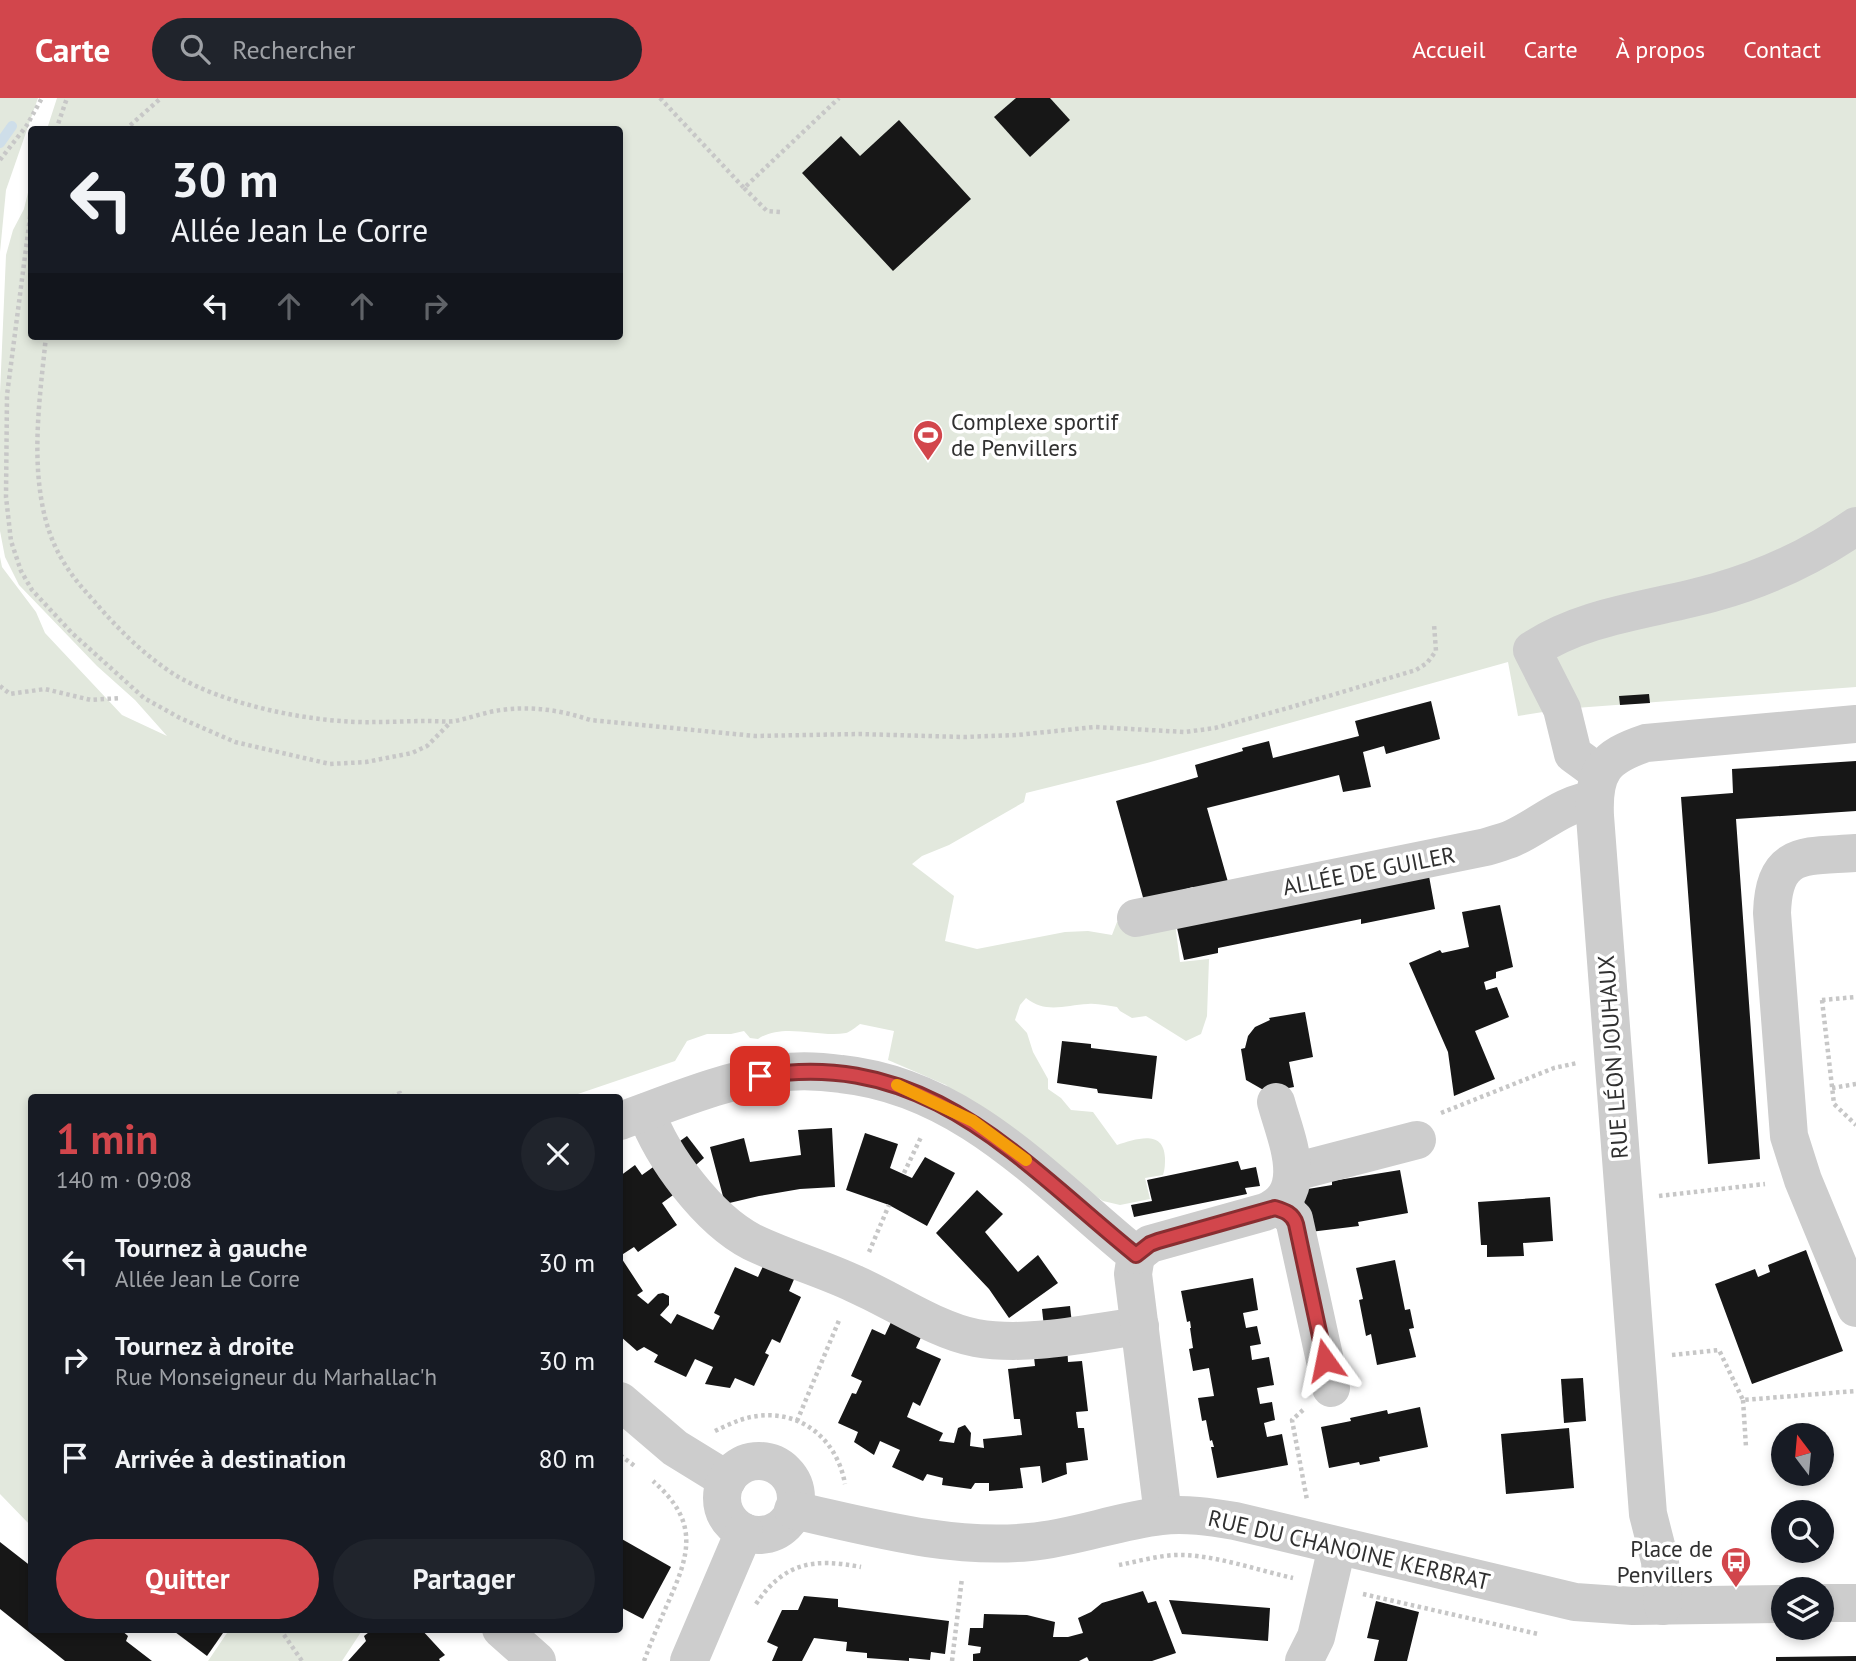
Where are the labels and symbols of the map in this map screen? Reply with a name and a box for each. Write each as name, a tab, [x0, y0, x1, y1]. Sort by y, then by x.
place label: Complexe sportif de Penvillers	[951, 407, 1120, 462]
sports icon: Complexe sportif de Penvillers	[911, 418, 945, 462]
street label: ALLÉE DE GUILER	[1280, 840, 1458, 901]
street label: RUE LÉON JOUHAUX	[1591, 954, 1634, 1160]
pin	[730, 1046, 790, 1106]
position arrow	[1288, 1323, 1362, 1397]
north arrow	[1771, 1423, 1834, 1486]
street label: RUE DU CHANOINE KERBRAT	[1205, 1503, 1493, 1596]
place label: Place de Penvillers	[1617, 1534, 1713, 1589]
bus stop icon: Place de Penvillers	[1719, 1545, 1753, 1589]

